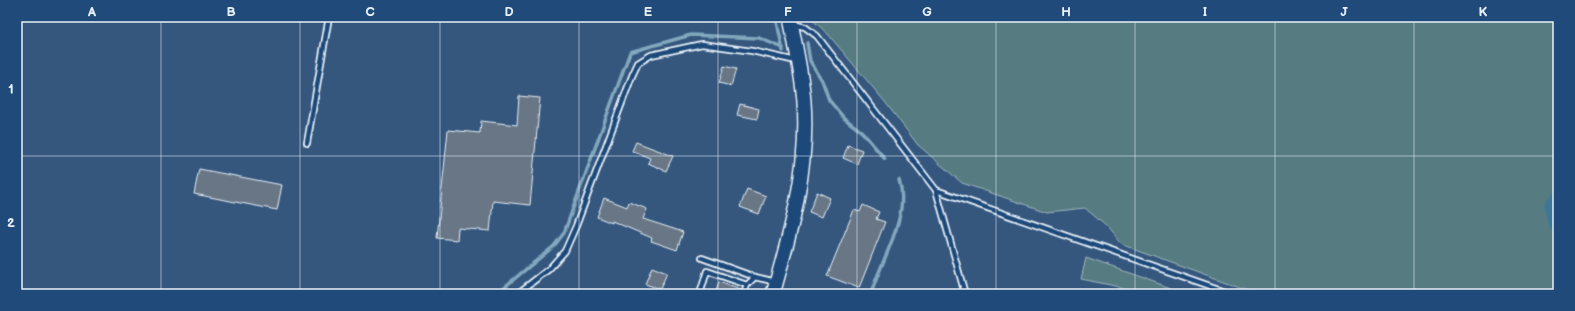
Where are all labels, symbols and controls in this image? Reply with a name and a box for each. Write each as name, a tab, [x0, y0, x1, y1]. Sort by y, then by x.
text: A	[87, 4, 96, 20]
text: B	[226, 4, 236, 20]
text: C	[365, 4, 375, 20]
text: D	[504, 4, 514, 20]
text: E	[644, 4, 653, 20]
text: F	[784, 4, 792, 20]
text: G	[922, 4, 932, 20]
text: H	[1061, 4, 1071, 20]
text: I	[1203, 4, 1207, 20]
text: J	[1340, 4, 1348, 20]
text: K	[1479, 4, 1488, 20]
text: 1	[8, 81, 14, 97]
text: 2	[7, 215, 15, 231]

